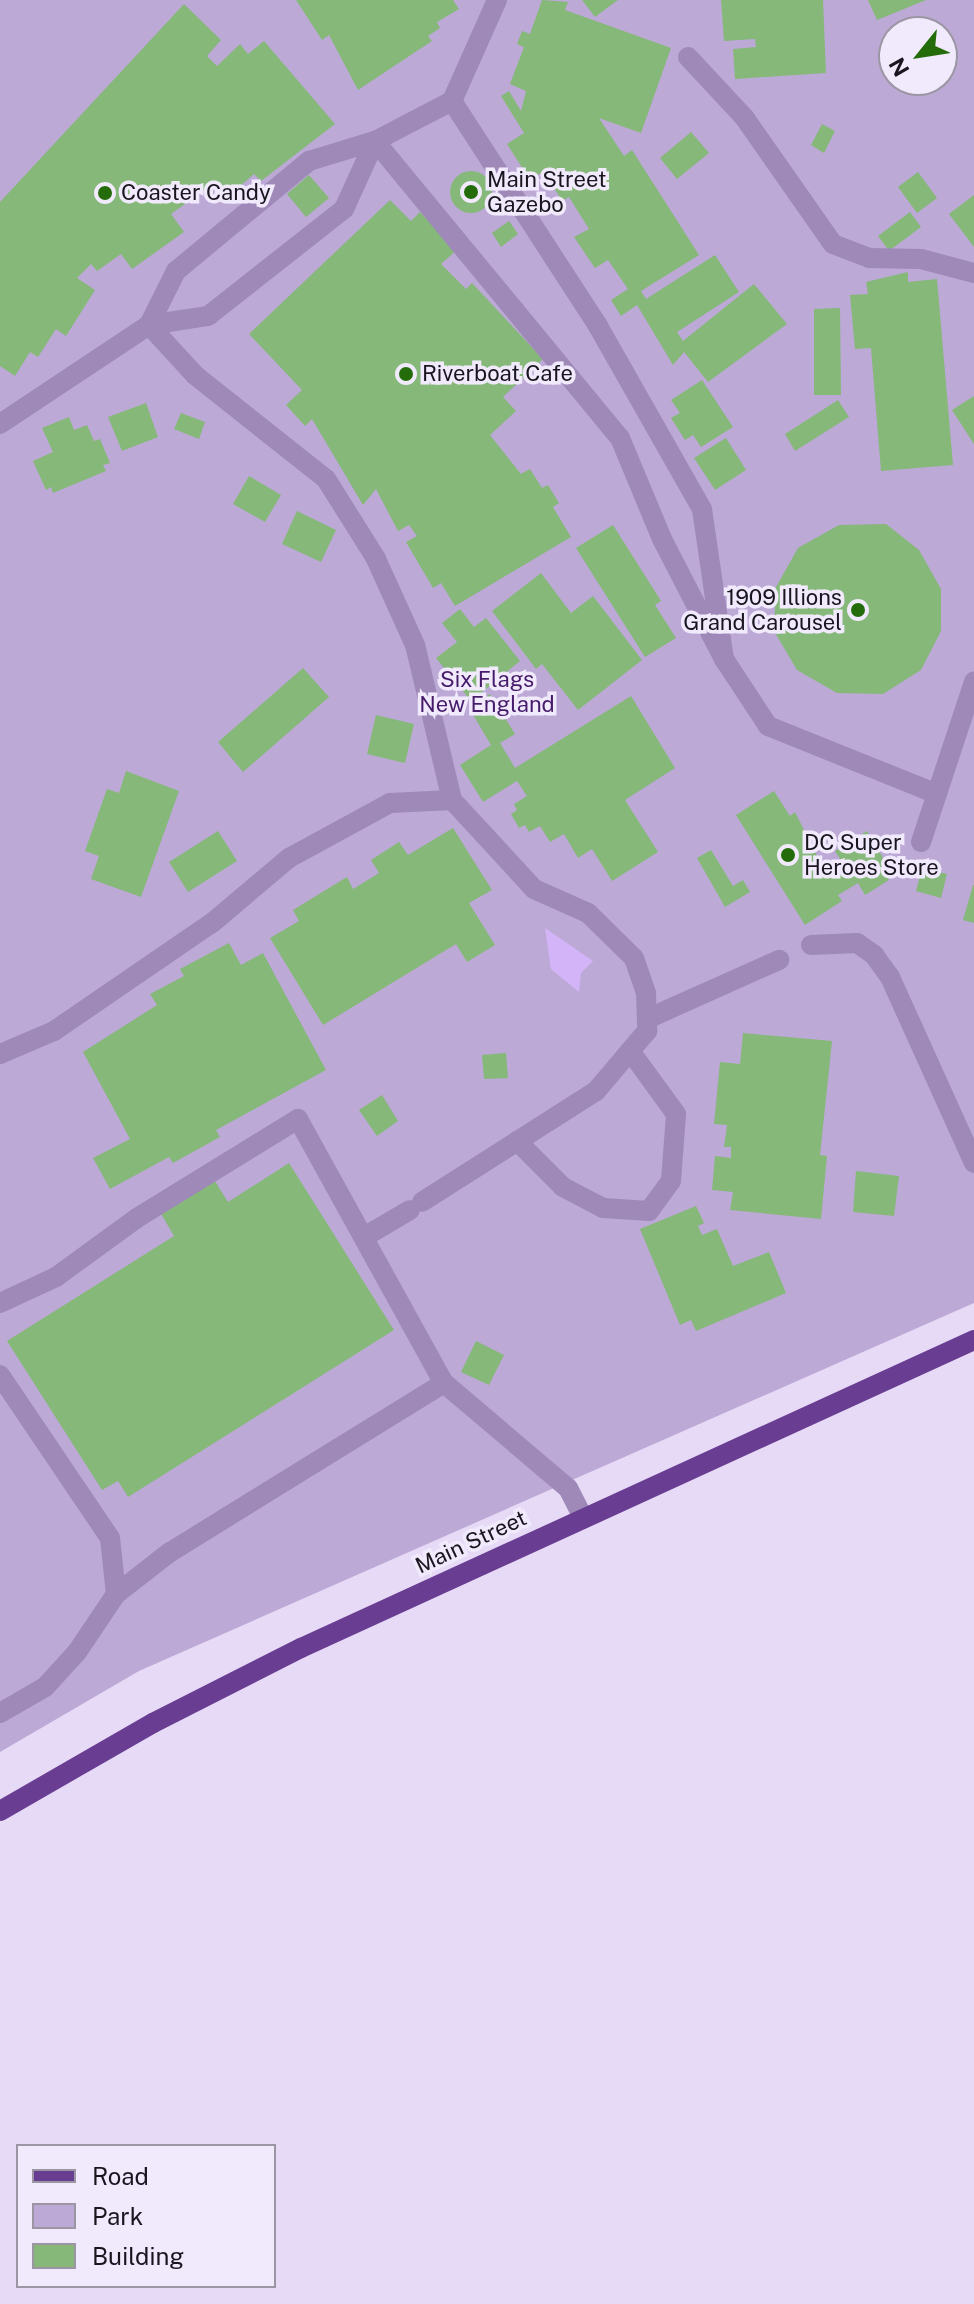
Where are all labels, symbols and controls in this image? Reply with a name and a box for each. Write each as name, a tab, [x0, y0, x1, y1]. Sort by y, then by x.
north arrow	[878, 16, 958, 96]
text: N	[883, 53, 915, 81]
place label: Main Street Gazebo	[487, 166, 606, 218]
place label: Coaster Candy	[121, 180, 271, 206]
marker: Main Street Gazebo	[462, 183, 480, 201]
marker: Coaster Candy	[96, 184, 114, 202]
place label: Riverboat Cafe	[422, 361, 573, 387]
marker: Riverboat Cafe	[397, 365, 415, 383]
place label: 1909 Illions Grand Carousel	[683, 584, 842, 636]
marker: 1909 Illions Grand Carousel	[849, 601, 867, 619]
park label: Six Flags New England	[419, 666, 555, 718]
place label: DC Super Heroes Store	[804, 829, 939, 880]
marker: DC Super Heroes Store	[779, 846, 797, 864]
street label: Main Street	[411, 1505, 531, 1579]
legend	[16, 2144, 276, 2288]
text: Road	[92, 2162, 149, 2190]
text: Park	[92, 2202, 143, 2230]
text: Building	[92, 2242, 184, 2270]

